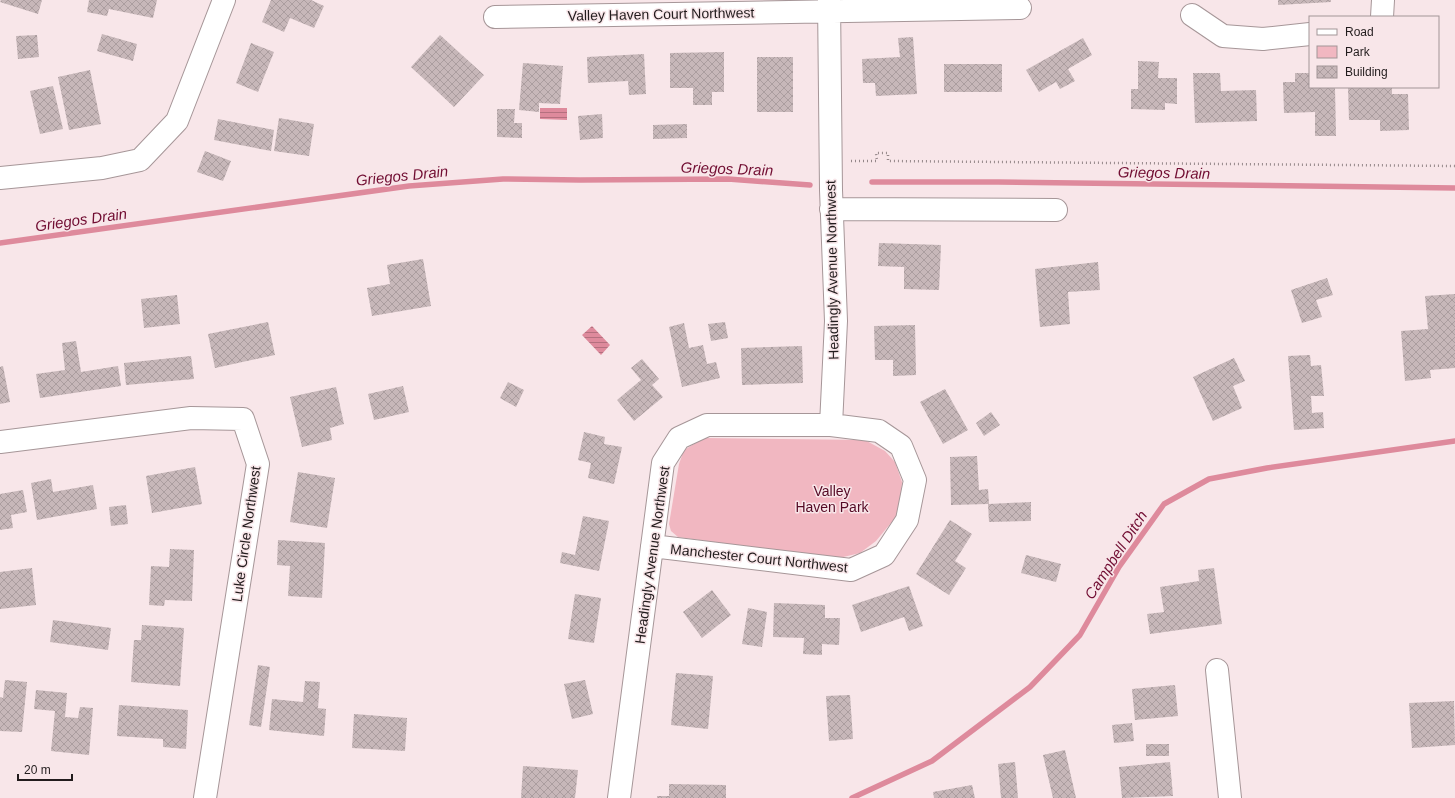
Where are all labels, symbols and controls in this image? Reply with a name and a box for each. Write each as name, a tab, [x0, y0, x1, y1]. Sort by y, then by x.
street label: Valley Haven Court Northwest	[568, 4, 754, 24]
legend	[1309, 16, 1439, 88]
text: Road	[1345, 25, 1374, 39]
text: Park	[1345, 45, 1371, 59]
text: Building	[1345, 65, 1388, 79]
water label: Griegos Drain	[680, 158, 774, 179]
water label: Griegos Drain	[355, 162, 449, 189]
water label: Griegos Drain	[1118, 163, 1210, 182]
street label: Headingly Avenue Northwest	[822, 180, 842, 360]
water label: Griegos Drain	[34, 205, 128, 234]
street label: Luke Circle Northwest	[229, 465, 263, 603]
street label: Headingly Avenue Northwest	[632, 465, 672, 645]
park label: Valley Haven Park	[795, 483, 870, 515]
water label: Campbell Ditch	[1081, 507, 1150, 602]
street label: Manchester Court Northwest	[670, 541, 849, 575]
scale bar	[18, 756, 72, 782]
text: 20 m	[24, 763, 51, 777]

